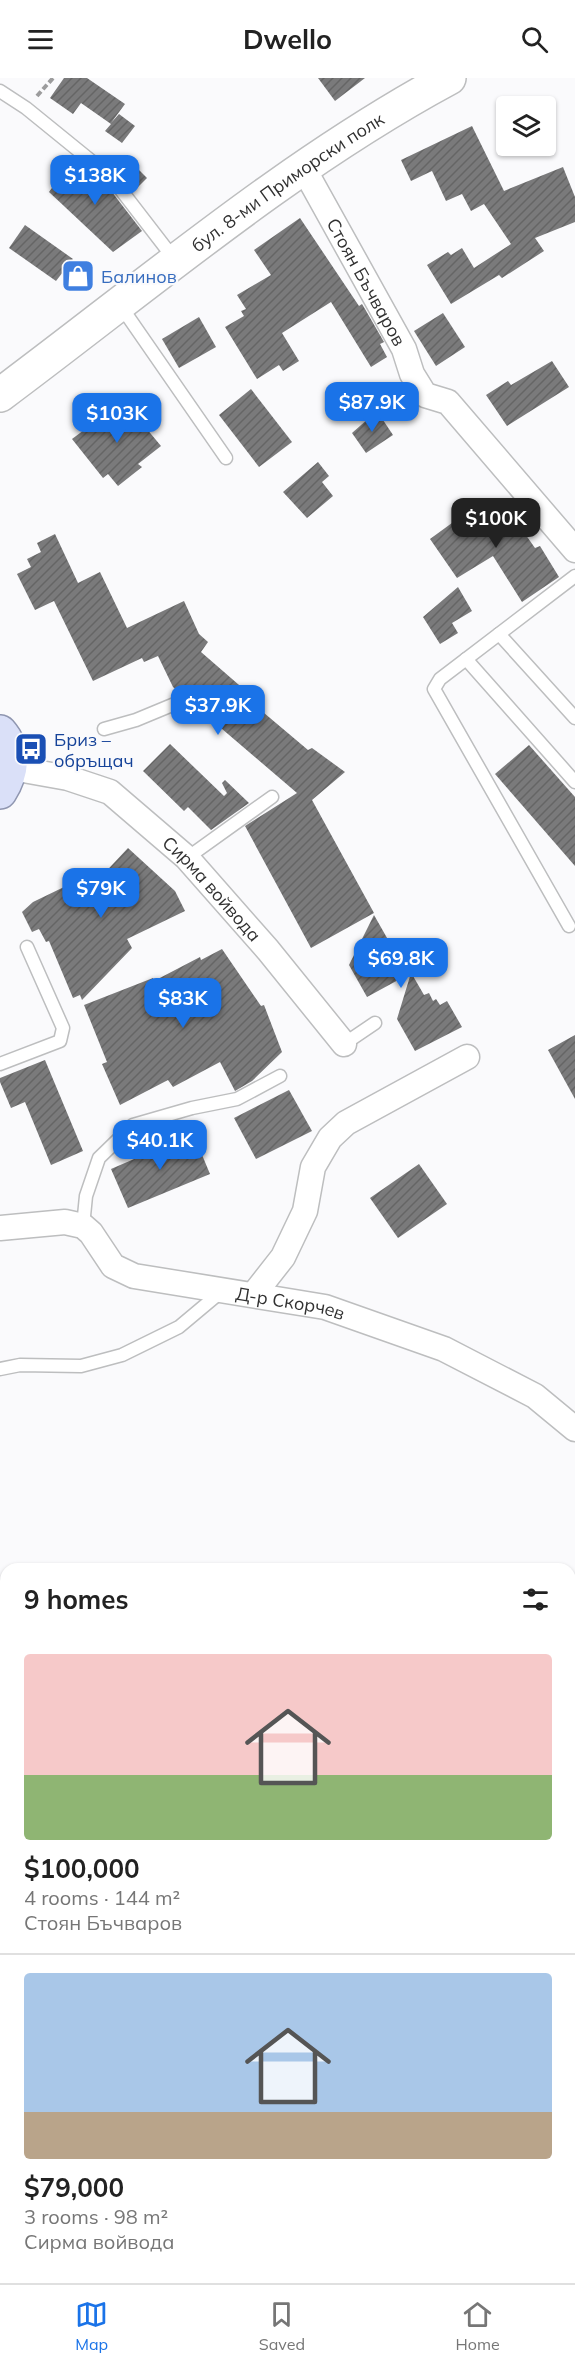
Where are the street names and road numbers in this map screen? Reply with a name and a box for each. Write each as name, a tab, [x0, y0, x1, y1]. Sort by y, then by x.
street label: бул. 8-ми Приморски полк	[186, 107, 388, 257]
street label: Стоян Бъчваров	[322, 214, 411, 350]
street label: Сирма войвода	[158, 831, 266, 946]
street label: Д-р Скорчев	[234, 1281, 348, 1325]

